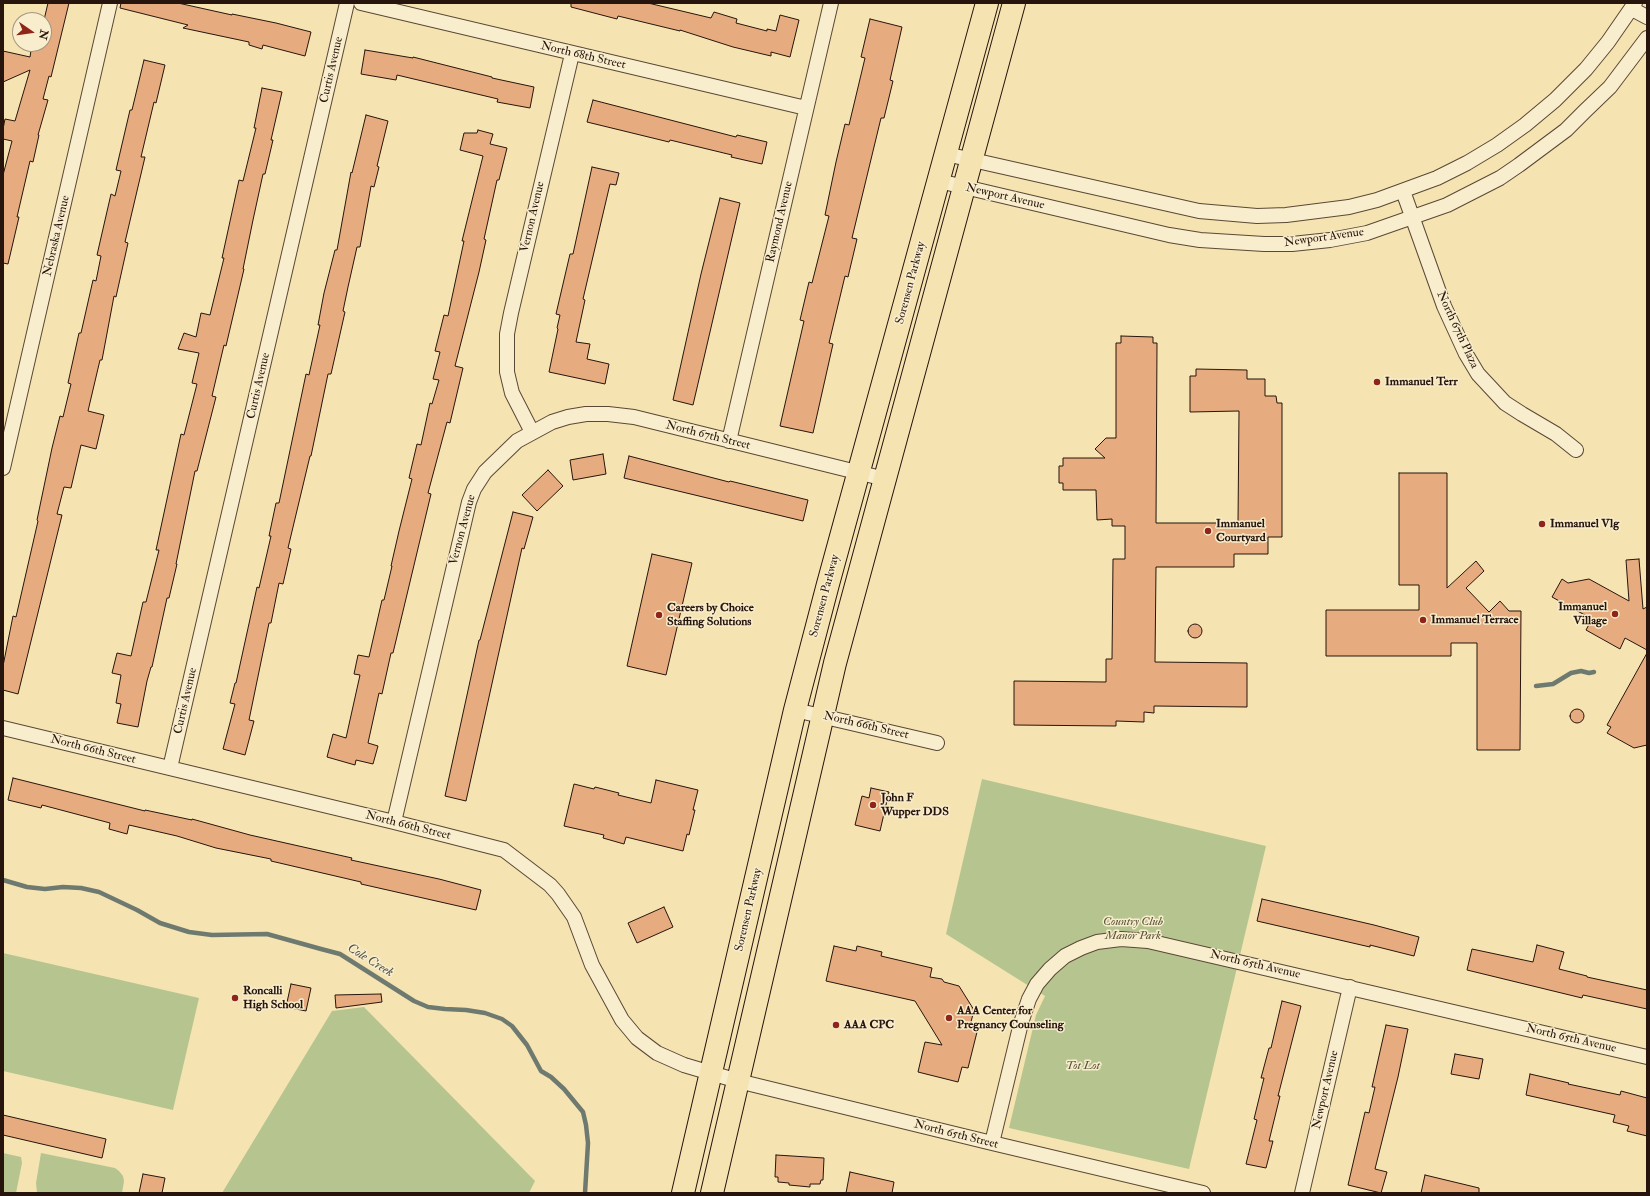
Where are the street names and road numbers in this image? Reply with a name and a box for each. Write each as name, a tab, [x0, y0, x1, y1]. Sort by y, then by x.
street label: Curtis Avenue	[317, 35, 347, 105]
street label: North 68th Street	[539, 39, 627, 73]
street label: Vernon Avenue	[518, 180, 548, 254]
street label: Raymond Avenue	[764, 180, 796, 264]
street label: Newport Avenue	[964, 181, 1046, 213]
street label: Nebraska Avenue	[41, 194, 73, 278]
street label: Newport Avenue	[1283, 225, 1365, 251]
street label: Sorensen Parkway	[893, 240, 929, 326]
street label: North 67th Plaza	[1433, 289, 1481, 371]
street label: Curtis Avenue	[244, 351, 274, 421]
street label: North 67th Street	[664, 419, 752, 453]
street label: Vernon Avenue	[447, 493, 479, 567]
street label: Sorensen Parkway	[807, 553, 843, 639]
street label: Curtis Avenue	[171, 666, 201, 736]
street label: North 66th Street	[822, 709, 910, 743]
street label: North 66th Street	[49, 732, 137, 768]
street label: North 66th Street	[364, 808, 452, 844]
street label: Sorensen Parkway	[732, 867, 766, 953]
street label: North 65th Avenue	[1208, 948, 1302, 982]
street label: North 65th Avenue	[1524, 1022, 1618, 1056]
street label: Newport Avenue	[1310, 1049, 1342, 1131]
street label: North 65th Street	[912, 1118, 1000, 1152]

